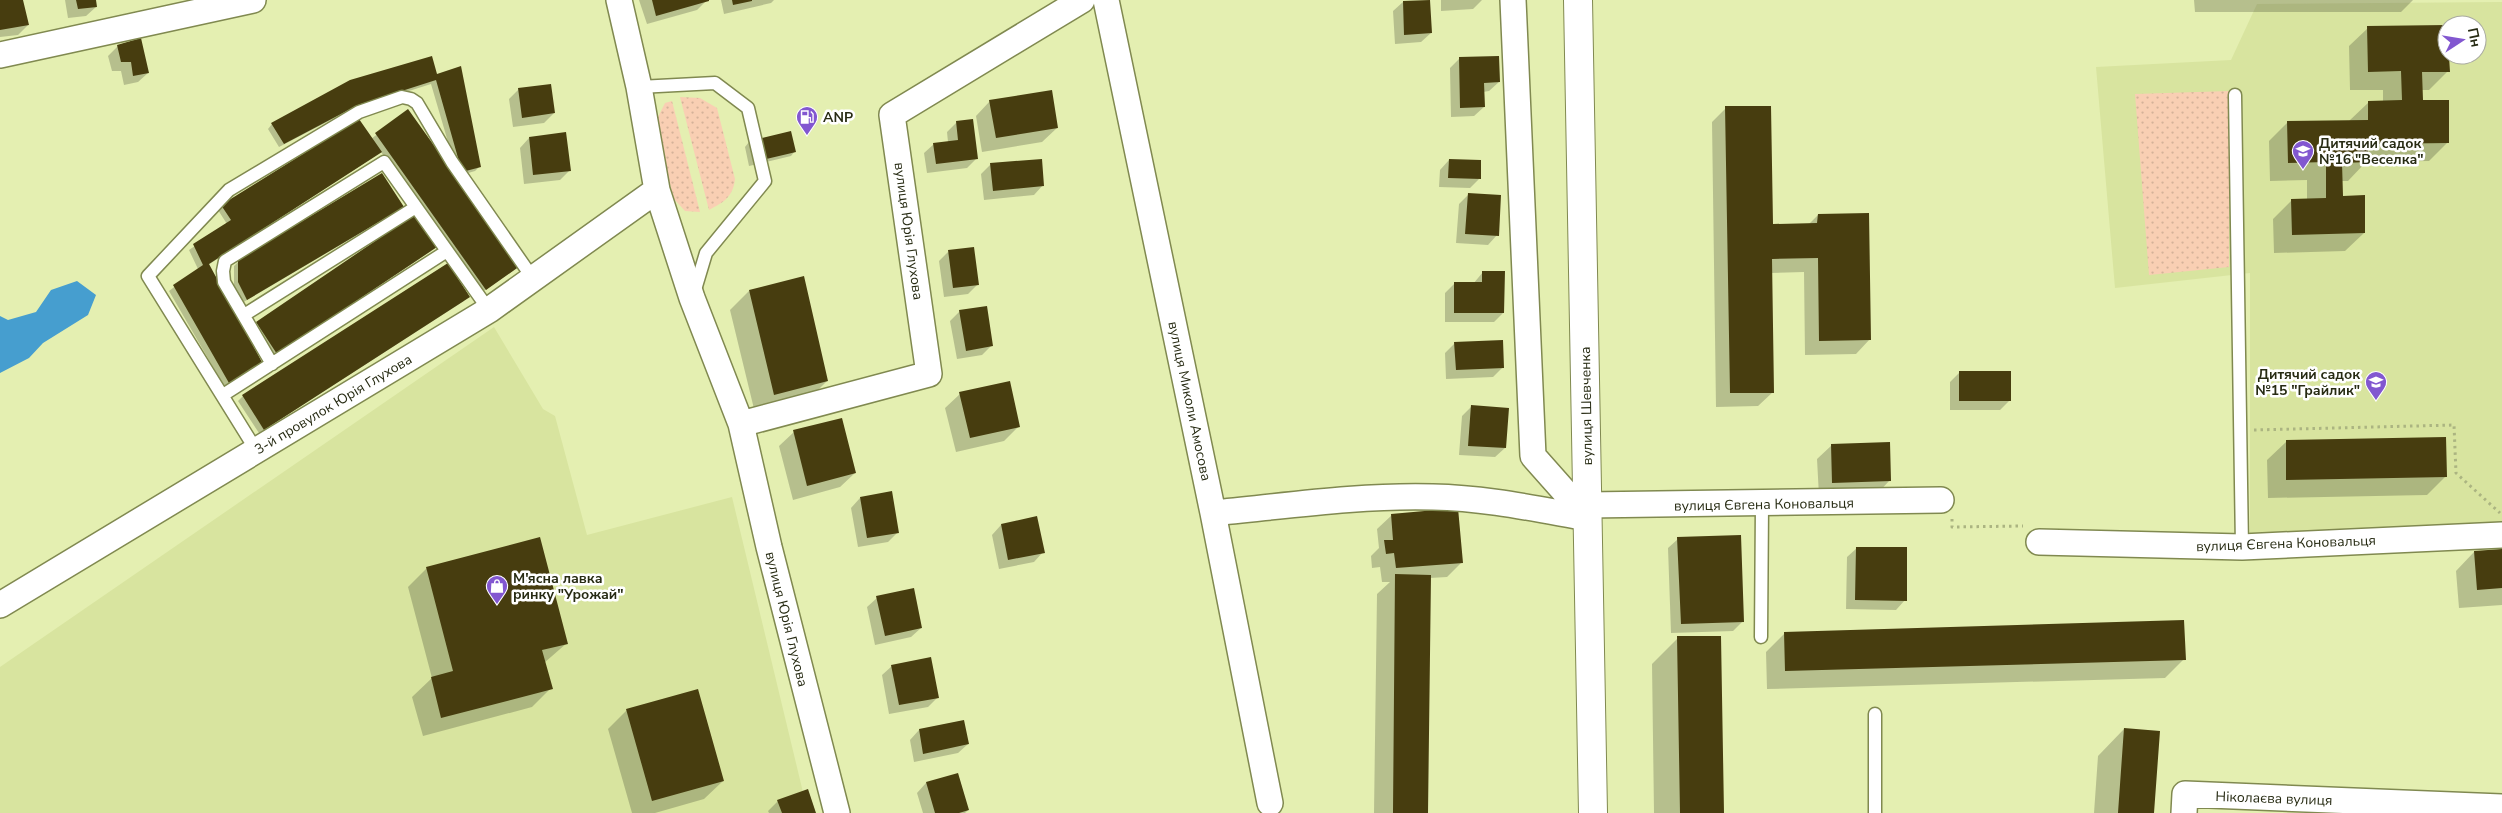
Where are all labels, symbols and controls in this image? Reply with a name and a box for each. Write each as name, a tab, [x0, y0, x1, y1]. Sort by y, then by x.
north arrow	[2437, 15, 2487, 65]
text: Пн	[2463, 26, 2486, 49]
fuel station icon: ANP	[795, 105, 819, 136]
place label: ANP	[823, 108, 853, 127]
place label: Дитячий садок №16 "Веселка"	[2319, 134, 2424, 169]
school or university icon: Дитячий садок №16 "Веселка"	[2291, 139, 2315, 170]
street label: вулиця Юрія Глухова	[889, 161, 928, 301]
street label: вулиця Миколи Амосова	[1163, 320, 1216, 483]
street label: вулиця Шевченка	[1576, 346, 1597, 466]
street label: 3-й провулок Юрія Глухова	[251, 350, 415, 459]
place label: Дитячий садок №15 "Грайлик"	[2255, 365, 2360, 400]
school or university icon: Дитячий садок №15 "Грайлик"	[2364, 370, 2388, 401]
street label: вулиця Євгена Коновальця	[1674, 493, 1854, 516]
street label: вулиця Євгена Коновальця	[2196, 531, 2376, 556]
street label: вулиця Юрія Глухова	[761, 550, 813, 689]
place label: М'ясна лавка ринку "Урожай"	[513, 569, 624, 604]
shop icon: М'ясна лавка ринку "Урожай"	[485, 574, 509, 605]
street label: Ніколаєва вулиця	[2215, 787, 2333, 810]

